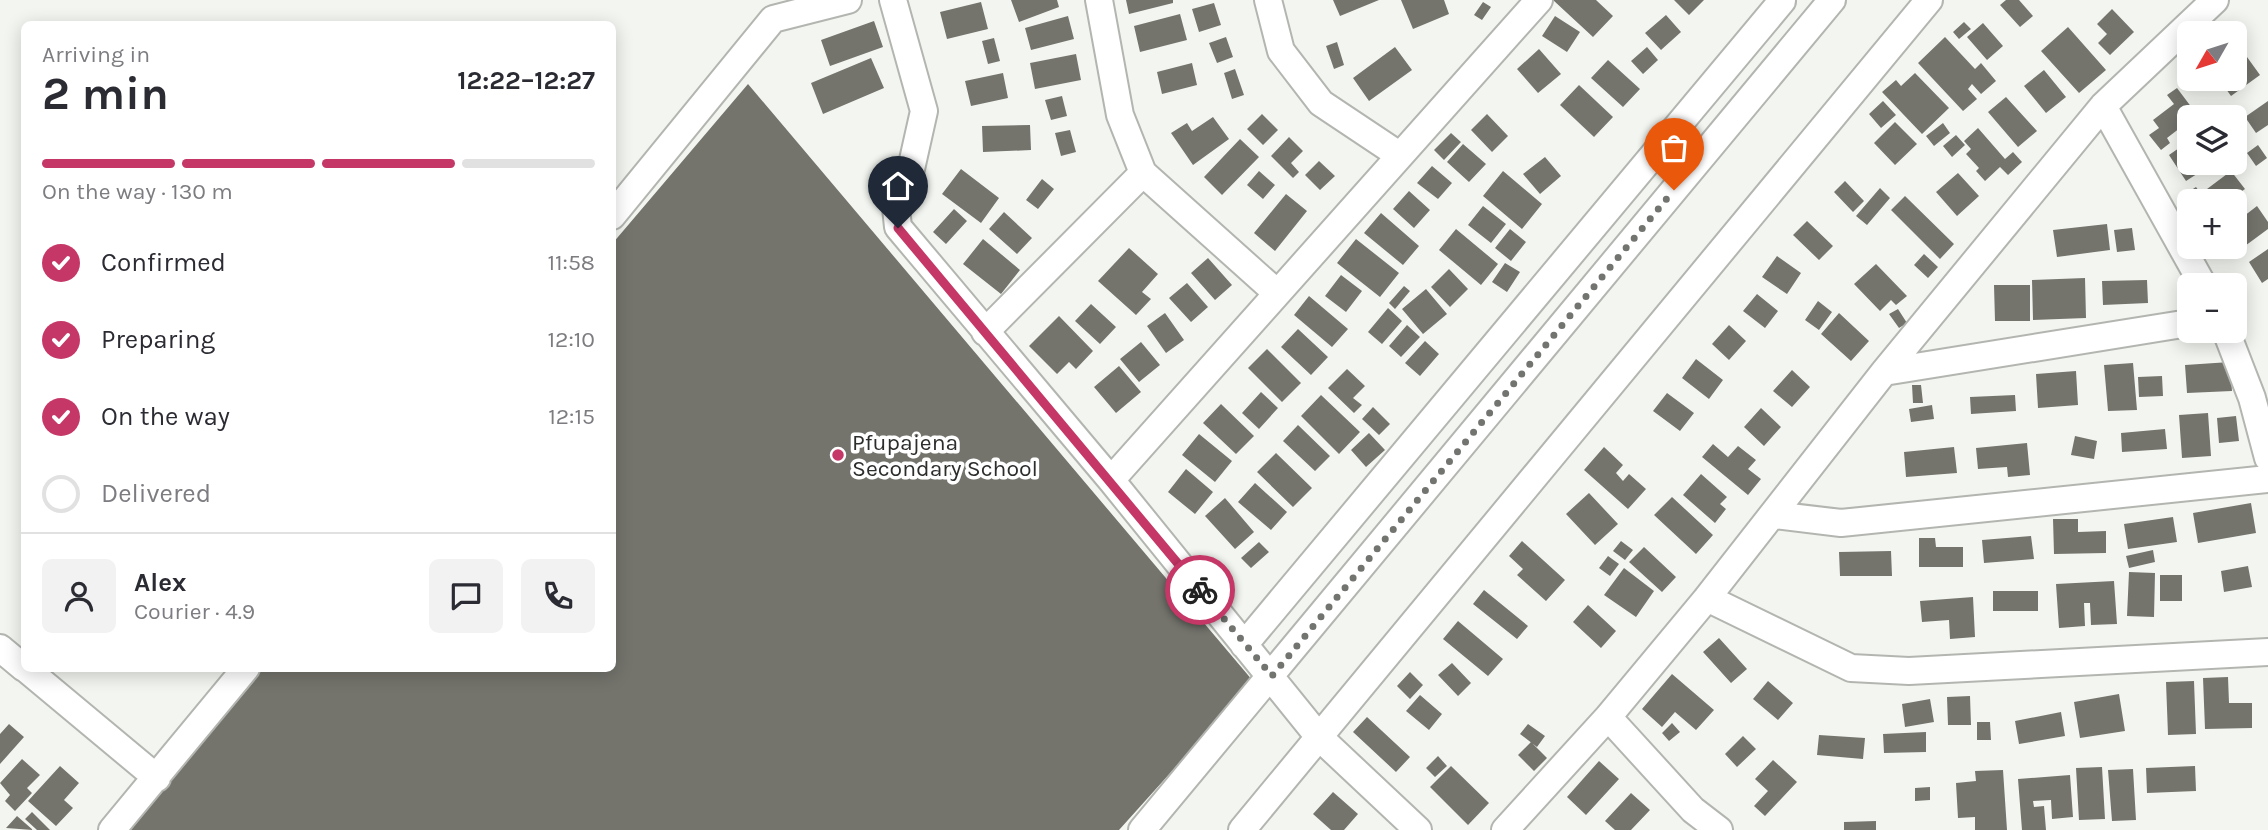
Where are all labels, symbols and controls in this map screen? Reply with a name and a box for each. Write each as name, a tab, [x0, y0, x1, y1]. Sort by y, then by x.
north arrow	[2177, 21, 2247, 91]
map controls	[2177, 21, 2247, 343]
text: Arriving in	[42, 41, 150, 68]
text: 12:22–12:27	[457, 65, 595, 96]
text: 2 min	[42, 67, 169, 121]
button: layers	[2177, 105, 2247, 175]
pin	[1644, 118, 1704, 190]
icon: bag	[1655, 129, 1693, 167]
pin	[868, 156, 928, 228]
icon: home	[879, 167, 917, 205]
text: On the way · 130 m	[42, 178, 233, 205]
button: +	[2177, 189, 2247, 259]
icon: check	[42, 244, 80, 282]
text: Confirmed	[101, 247, 226, 278]
text: 11:58	[547, 249, 595, 276]
button: −	[2177, 273, 2247, 343]
icon: check	[42, 321, 80, 359]
text: Preparing	[101, 324, 215, 355]
text: 12:10	[548, 326, 595, 353]
icon: check	[42, 398, 80, 436]
text: On the way	[101, 401, 230, 432]
text: 12:15	[548, 403, 595, 430]
place label: Pfupajena Secondary School	[852, 429, 1038, 482]
marker: Pfupajena Secondary School	[830, 447, 846, 463]
text: Delivered	[101, 478, 211, 509]
courier	[1165, 555, 1235, 625]
button: person	[42, 559, 116, 633]
button: chat	[429, 559, 503, 633]
button: phone	[521, 559, 595, 633]
text: Alex	[134, 567, 186, 598]
icon: bike	[1181, 571, 1219, 609]
text: Courier · 4.9	[134, 598, 255, 625]

